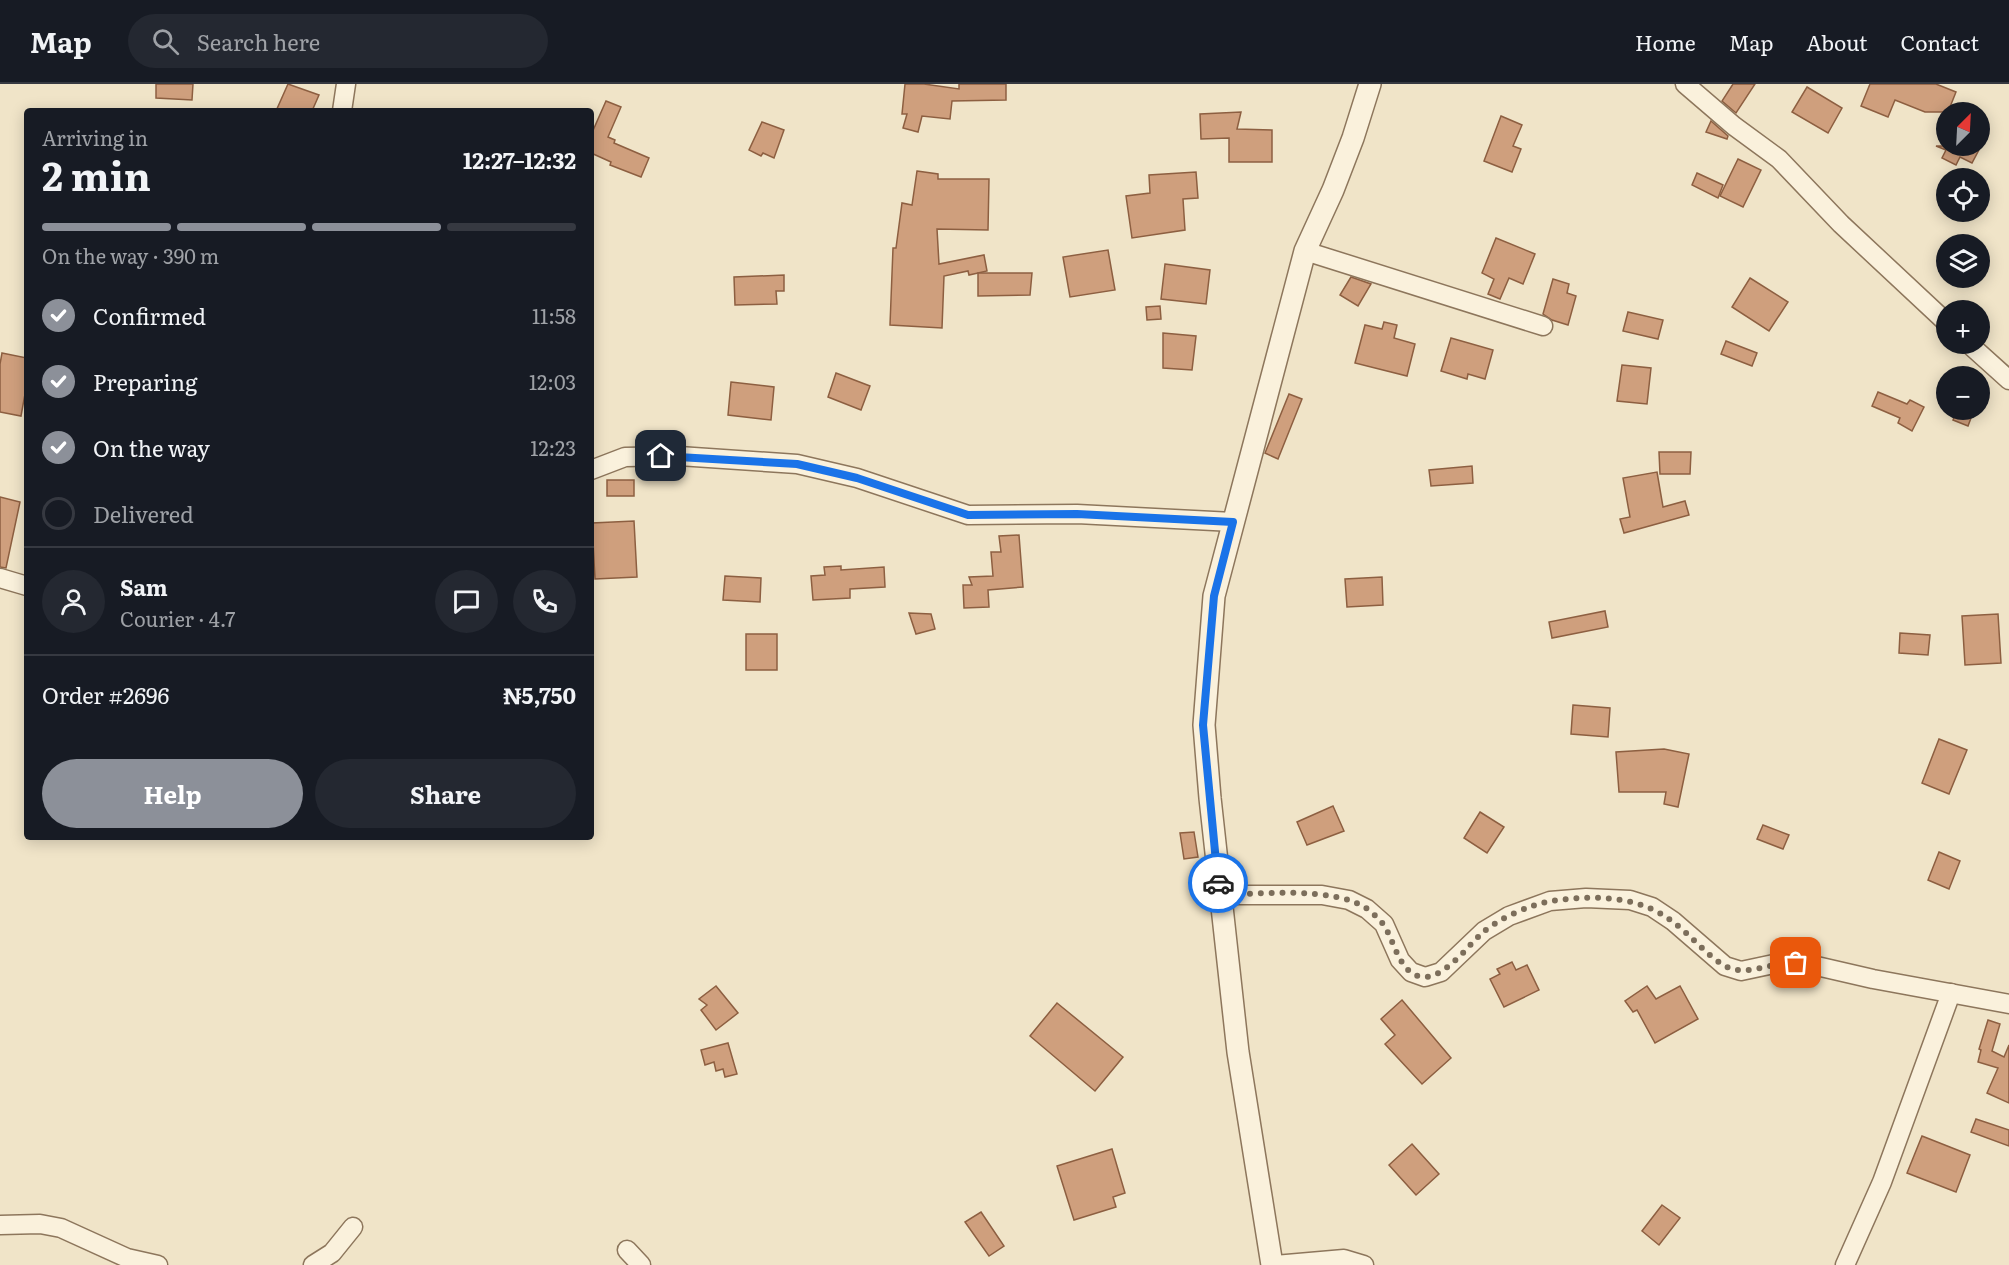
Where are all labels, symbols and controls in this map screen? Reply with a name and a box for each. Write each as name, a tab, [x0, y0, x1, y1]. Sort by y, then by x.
search box	[128, 14, 548, 68]
text: Map	[30, 20, 92, 62]
icon: search	[149, 25, 182, 58]
text: Search here	[197, 25, 320, 58]
text: Home	[1635, 26, 1696, 57]
text: Map	[1729, 26, 1773, 57]
text: About	[1806, 26, 1868, 57]
text: Contact	[1901, 26, 1979, 57]
north arrow	[1936, 102, 1990, 156]
map controls	[1936, 102, 1990, 420]
text: Arriving in	[42, 122, 148, 152]
text: 12:27–12:32	[463, 143, 576, 176]
text: 2 min	[42, 145, 151, 203]
button: locate	[1936, 168, 1990, 222]
button: layers	[1936, 234, 1990, 288]
text: On the way · 390 m	[42, 240, 219, 270]
icon: check	[42, 299, 75, 332]
text: Confirmed	[93, 299, 206, 332]
text: 11:58	[532, 300, 576, 330]
button: +	[1936, 300, 1990, 354]
icon: check	[42, 365, 75, 398]
text: Preparing	[93, 365, 197, 398]
text: 12:03	[529, 366, 576, 396]
button: −	[1936, 366, 1990, 420]
pin	[635, 430, 686, 481]
icon: check	[42, 431, 75, 464]
text: On the way	[93, 431, 210, 464]
text: 12:23	[530, 432, 576, 462]
icon: home	[644, 439, 677, 472]
text: Delivered	[93, 497, 194, 530]
button: person	[42, 570, 105, 633]
text: Sam	[120, 570, 168, 603]
button: chat	[435, 570, 498, 633]
button: phone	[513, 570, 576, 633]
text: Courier · 4.7	[120, 603, 235, 633]
text: Order #2696	[42, 678, 169, 711]
text: ₦5,750	[503, 678, 576, 711]
button: Help	[42, 759, 303, 828]
button: Share	[315, 759, 576, 828]
courier	[1188, 853, 1248, 913]
icon: car	[1202, 867, 1235, 900]
pin	[1770, 937, 1821, 988]
icon: bag	[1779, 946, 1812, 979]

